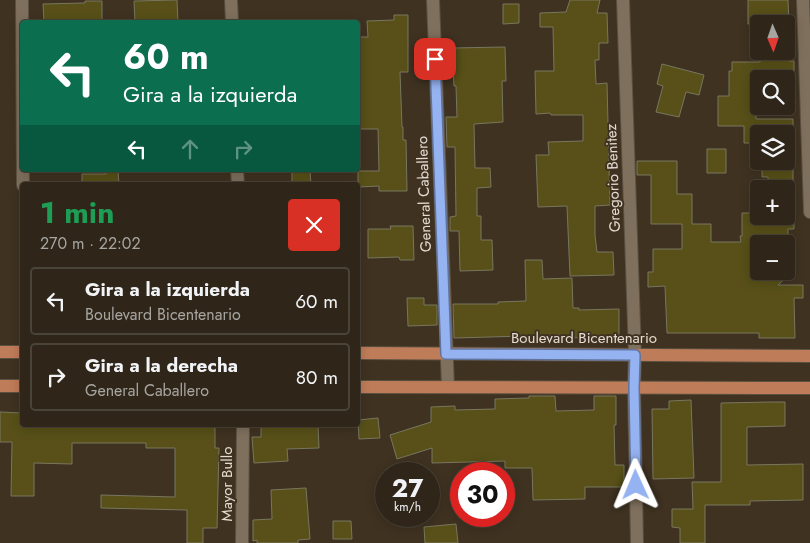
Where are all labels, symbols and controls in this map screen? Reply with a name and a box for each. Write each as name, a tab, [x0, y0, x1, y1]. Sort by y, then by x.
north arrow	[750, 15, 795, 60]
map controls	[750, 15, 795, 280]
text: 60 m	[123, 32, 209, 82]
pin	[414, 38, 456, 80]
icon: left	[40, 40, 105, 105]
icon: arrive	[421, 45, 449, 73]
button: search	[750, 70, 795, 115]
text: Gira a la izquierda	[123, 78, 297, 110]
street label: Gregorio Benitez	[600, 123, 626, 233]
button: layers	[750, 125, 795, 170]
icon: left	[123, 135, 151, 163]
icon: ahead	[176, 135, 204, 163]
icon: right	[229, 135, 257, 163]
street label: General Caballero	[411, 136, 437, 252]
button: +	[750, 180, 795, 225]
text: 1 min	[40, 191, 114, 234]
button: close	[288, 199, 340, 251]
text: 270 m · 22:02	[40, 232, 141, 255]
button: −	[750, 235, 795, 280]
text: Gira a la izquierda	[85, 276, 250, 303]
icon: left	[42, 287, 70, 315]
text: 60 m	[295, 288, 338, 315]
text: Boulevard Bicentenario	[85, 303, 241, 326]
street label: Boulevard Bicentenario	[511, 327, 657, 349]
text: Gira a la derecha	[85, 352, 238, 379]
icon: right	[42, 363, 70, 391]
text: 80 m	[296, 364, 338, 391]
text: General Caballero	[85, 379, 209, 402]
street label: Mayor Bullo	[216, 447, 238, 521]
position arrow	[609, 458, 661, 510]
speed limit sign: 30	[450, 462, 515, 527]
text: 27	[392, 470, 423, 506]
text: km/h	[394, 498, 421, 516]

